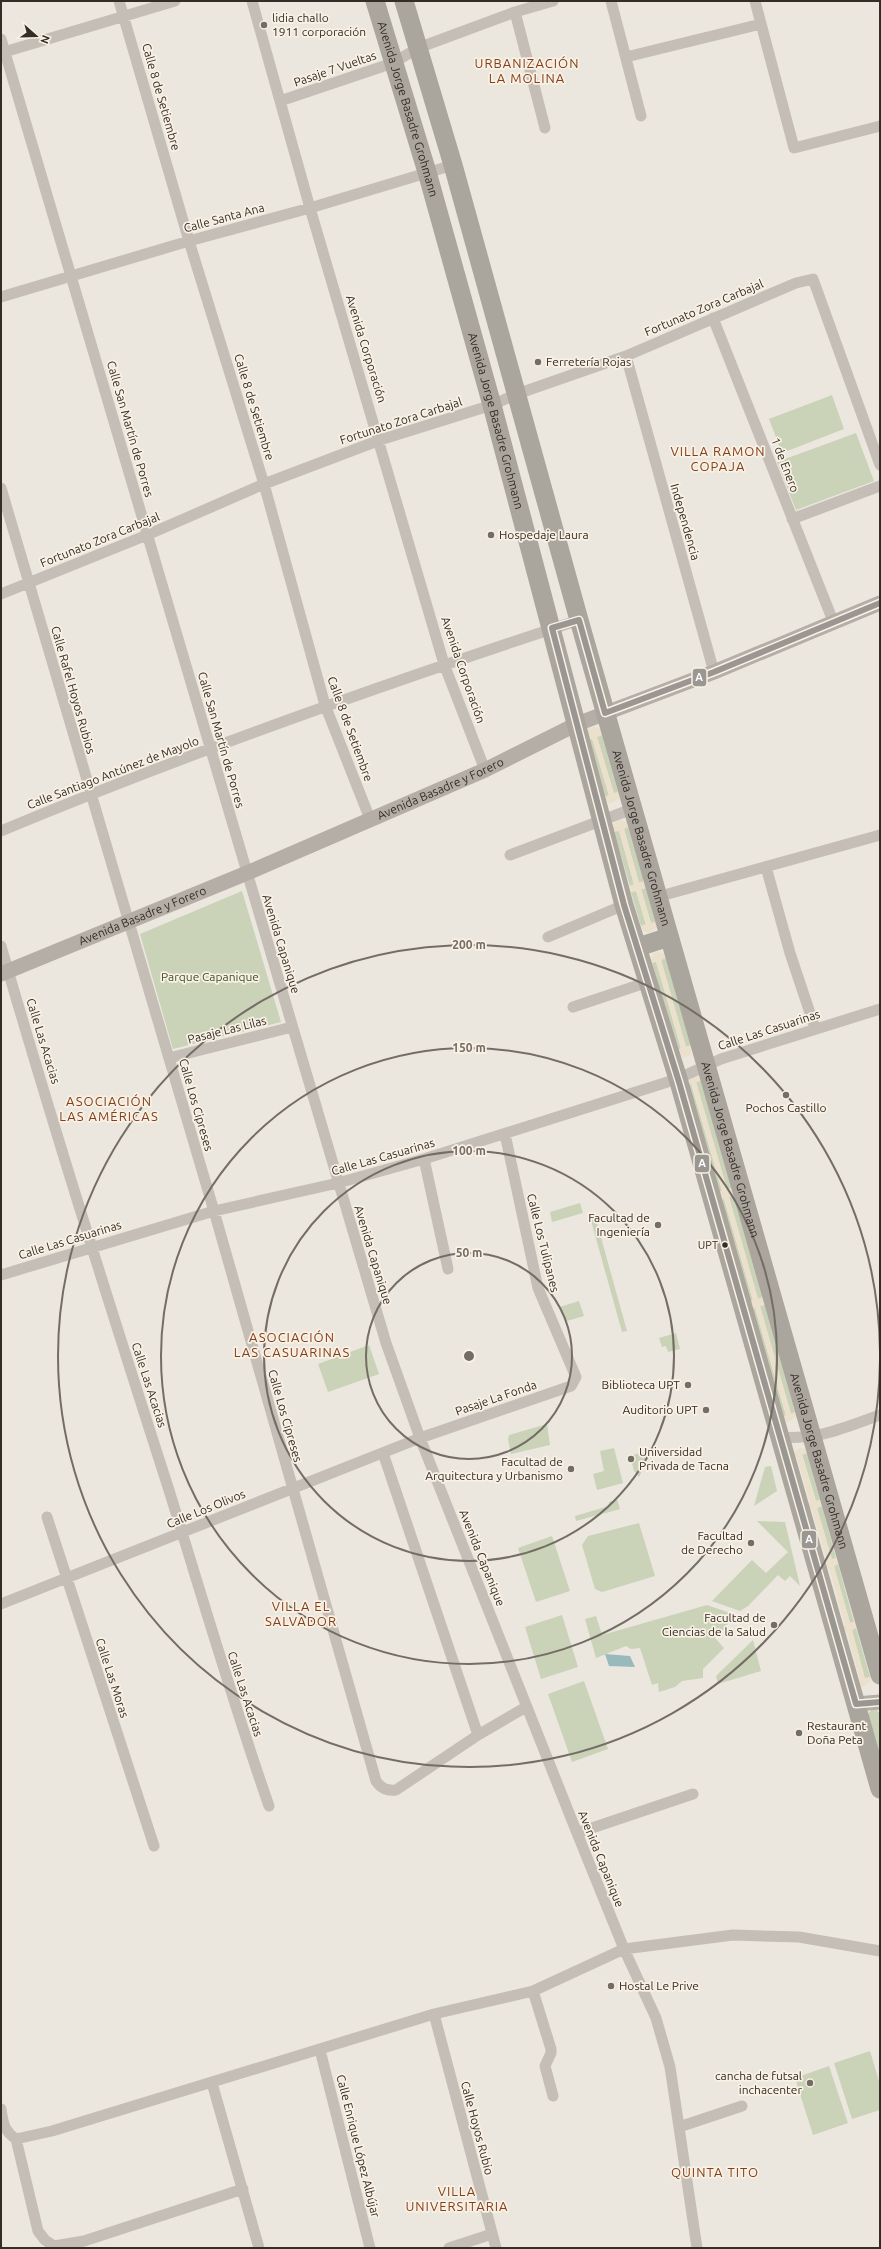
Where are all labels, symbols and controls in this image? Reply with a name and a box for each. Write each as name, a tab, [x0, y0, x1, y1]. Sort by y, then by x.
place label: lidia challo 1911 corporación	[272, 11, 366, 38]
north arrow	[16, 16, 56, 56]
marker: lidia challo 1911 corporación	[259, 20, 269, 30]
street label: Avenida Jorge Basadre Grohmann	[376, 20, 441, 198]
text: N	[38, 34, 52, 45]
street label: Calle 8 de Setiembre	[140, 42, 183, 152]
street label: Pasaje 7 Vueltas	[292, 48, 378, 89]
district label: URBANIZACIÓN LA MOLINA	[475, 56, 579, 85]
street label: Calle Santa Ana	[182, 201, 266, 235]
street label: Fortunato Zora Carbajal	[643, 277, 765, 338]
street label: Avenida Corporación	[344, 293, 389, 404]
street label: Avenida Jorge Basadre Grohmann	[466, 331, 526, 511]
street label: Calle 8 de Setiembre	[232, 352, 277, 462]
place label: Ferretería Rojas	[546, 355, 631, 368]
marker: Ferretería Rojas	[533, 357, 543, 367]
street label: Calle San Martín de Porres	[105, 359, 156, 498]
street label: Fortunato Zora Carbajal	[338, 395, 464, 446]
street label: 1 de Enero	[769, 436, 802, 494]
district label: VILLA RAMON COPAJA	[670, 444, 766, 473]
street label: Independencia	[668, 482, 703, 562]
street label: Fortunato Zora Carbajal	[38, 510, 161, 569]
place label: Hospedaje Laura	[499, 528, 589, 541]
marker: Hospedaje Laura	[486, 530, 496, 540]
street label: Avenida Corporación	[439, 615, 488, 725]
street label: Calle Rafel Hoyos Rubios	[49, 624, 98, 755]
line badge: A	[692, 668, 707, 687]
street label: Calle San Martín de Porres	[196, 670, 247, 809]
text: A	[695, 671, 703, 683]
street label: Calle 8 de Setiembre	[325, 675, 376, 783]
street label: Calle Santiago Antúnez de Mayolo	[25, 734, 201, 811]
street label: Avenida Jorge Basadre Grohmann	[610, 748, 673, 927]
street label: Avenida Basadre y Forero	[375, 755, 506, 822]
street label: Avenida Basadre y Forero	[77, 883, 208, 947]
street label: Avenida Capanique	[260, 893, 303, 995]
text: 200 m	[452, 938, 486, 951]
park label: Parque Capanique	[161, 970, 259, 983]
street label: Calle Las Acacias	[24, 996, 63, 1085]
street label: Calle Las Casuarinas	[716, 1007, 822, 1052]
street label: Pasaje Las Lilas	[186, 1013, 268, 1046]
text: 150 m	[452, 1041, 486, 1054]
street label: Calle Los Cipreses	[177, 1057, 216, 1153]
street label: Avenida Jorge Basadre Grohmann	[698, 1060, 762, 1240]
marker: Pochos Castillo	[781, 1090, 791, 1100]
district label: ASOCIACIÓN LAS AMÉRICAS	[59, 1094, 159, 1123]
place label: Pochos Castillo	[745, 1101, 827, 1114]
street label: Calle Las Casuarinas	[330, 1136, 436, 1178]
text: 100 m	[452, 1144, 486, 1157]
line badge: A	[694, 1154, 710, 1173]
street label: Calle Los Tulipanes	[525, 1192, 562, 1294]
street label: Avenida Capanique	[352, 1204, 395, 1306]
place label: Facultad de Ingeniería	[588, 1211, 650, 1238]
street label: Calle Las Casuarinas	[17, 1218, 123, 1261]
marker: Facultad de Ingeniería	[653, 1220, 663, 1230]
place label: UPT	[698, 1239, 718, 1251]
marker: UPT	[720, 1240, 730, 1250]
text: 50 m	[456, 1246, 482, 1259]
district label: ASOCIACIÓN LAS CASUARINAS	[234, 1330, 350, 1359]
street label: Calle Las Acacias	[130, 1341, 169, 1429]
centre of rings	[462, 1349, 476, 1363]
street label: Calle Los Cipreses	[266, 1368, 305, 1464]
street label: Avenida Jorge Basadre Grohmann	[787, 1371, 851, 1551]
street label: Pasaje La Fonda	[453, 1377, 538, 1418]
place label: Biblioteca UPT	[602, 1378, 680, 1391]
marker: Biblioteca UPT	[683, 1380, 693, 1390]
place label: Auditorio UPT	[622, 1403, 698, 1416]
marker: Auditorio UPT	[701, 1405, 711, 1415]
place label: Universidad Privada de Tacna	[639, 1445, 729, 1472]
marker: Universidad Privada de Tacna	[626, 1454, 636, 1464]
place label: Facultad de Arquitectura y Urbanismo	[425, 1455, 563, 1482]
marker: Facultad de Arquitectura y Urbanismo	[566, 1464, 576, 1474]
street label: Calle Los Olivos	[165, 1487, 247, 1530]
street label: Avenida Capanique	[457, 1508, 508, 1608]
place label: Facultad de Derecho	[681, 1529, 743, 1556]
line badge: A	[801, 1530, 817, 1549]
marker: Facultad de Derecho	[746, 1538, 756, 1548]
district label: VILLA EL SALVADOR	[265, 1599, 337, 1628]
place label: Facultad de Ciencias de la Salud	[662, 1611, 766, 1638]
marker: Facultad de Ciencias de la Salud	[769, 1620, 779, 1630]
street label: Calle Las Moras	[93, 1636, 131, 1719]
street label: Calle Las Acacias	[226, 1650, 265, 1738]
place label: Restaurant Doña Peta	[807, 1719, 867, 1746]
marker: Restaurant Doña Peta	[794, 1728, 804, 1738]
street label: Avenida Capanique	[576, 1809, 627, 1909]
place label: Hostal Le Prive	[619, 1979, 699, 1992]
marker: Hostal Le Prive	[606, 1981, 616, 1991]
place label: cancha de futsal inchacenter	[715, 2069, 802, 2096]
street label: Calle Enrique López Albújar	[334, 2073, 383, 2219]
marker: cancha de futsal inchacenter	[805, 2078, 815, 2088]
street label: Calle Hoyos Rubio	[459, 2080, 496, 2176]
district label: QUINTA TITO	[671, 2165, 759, 2180]
district label: VILLA UNIVERSITARIA	[405, 2184, 509, 2213]

